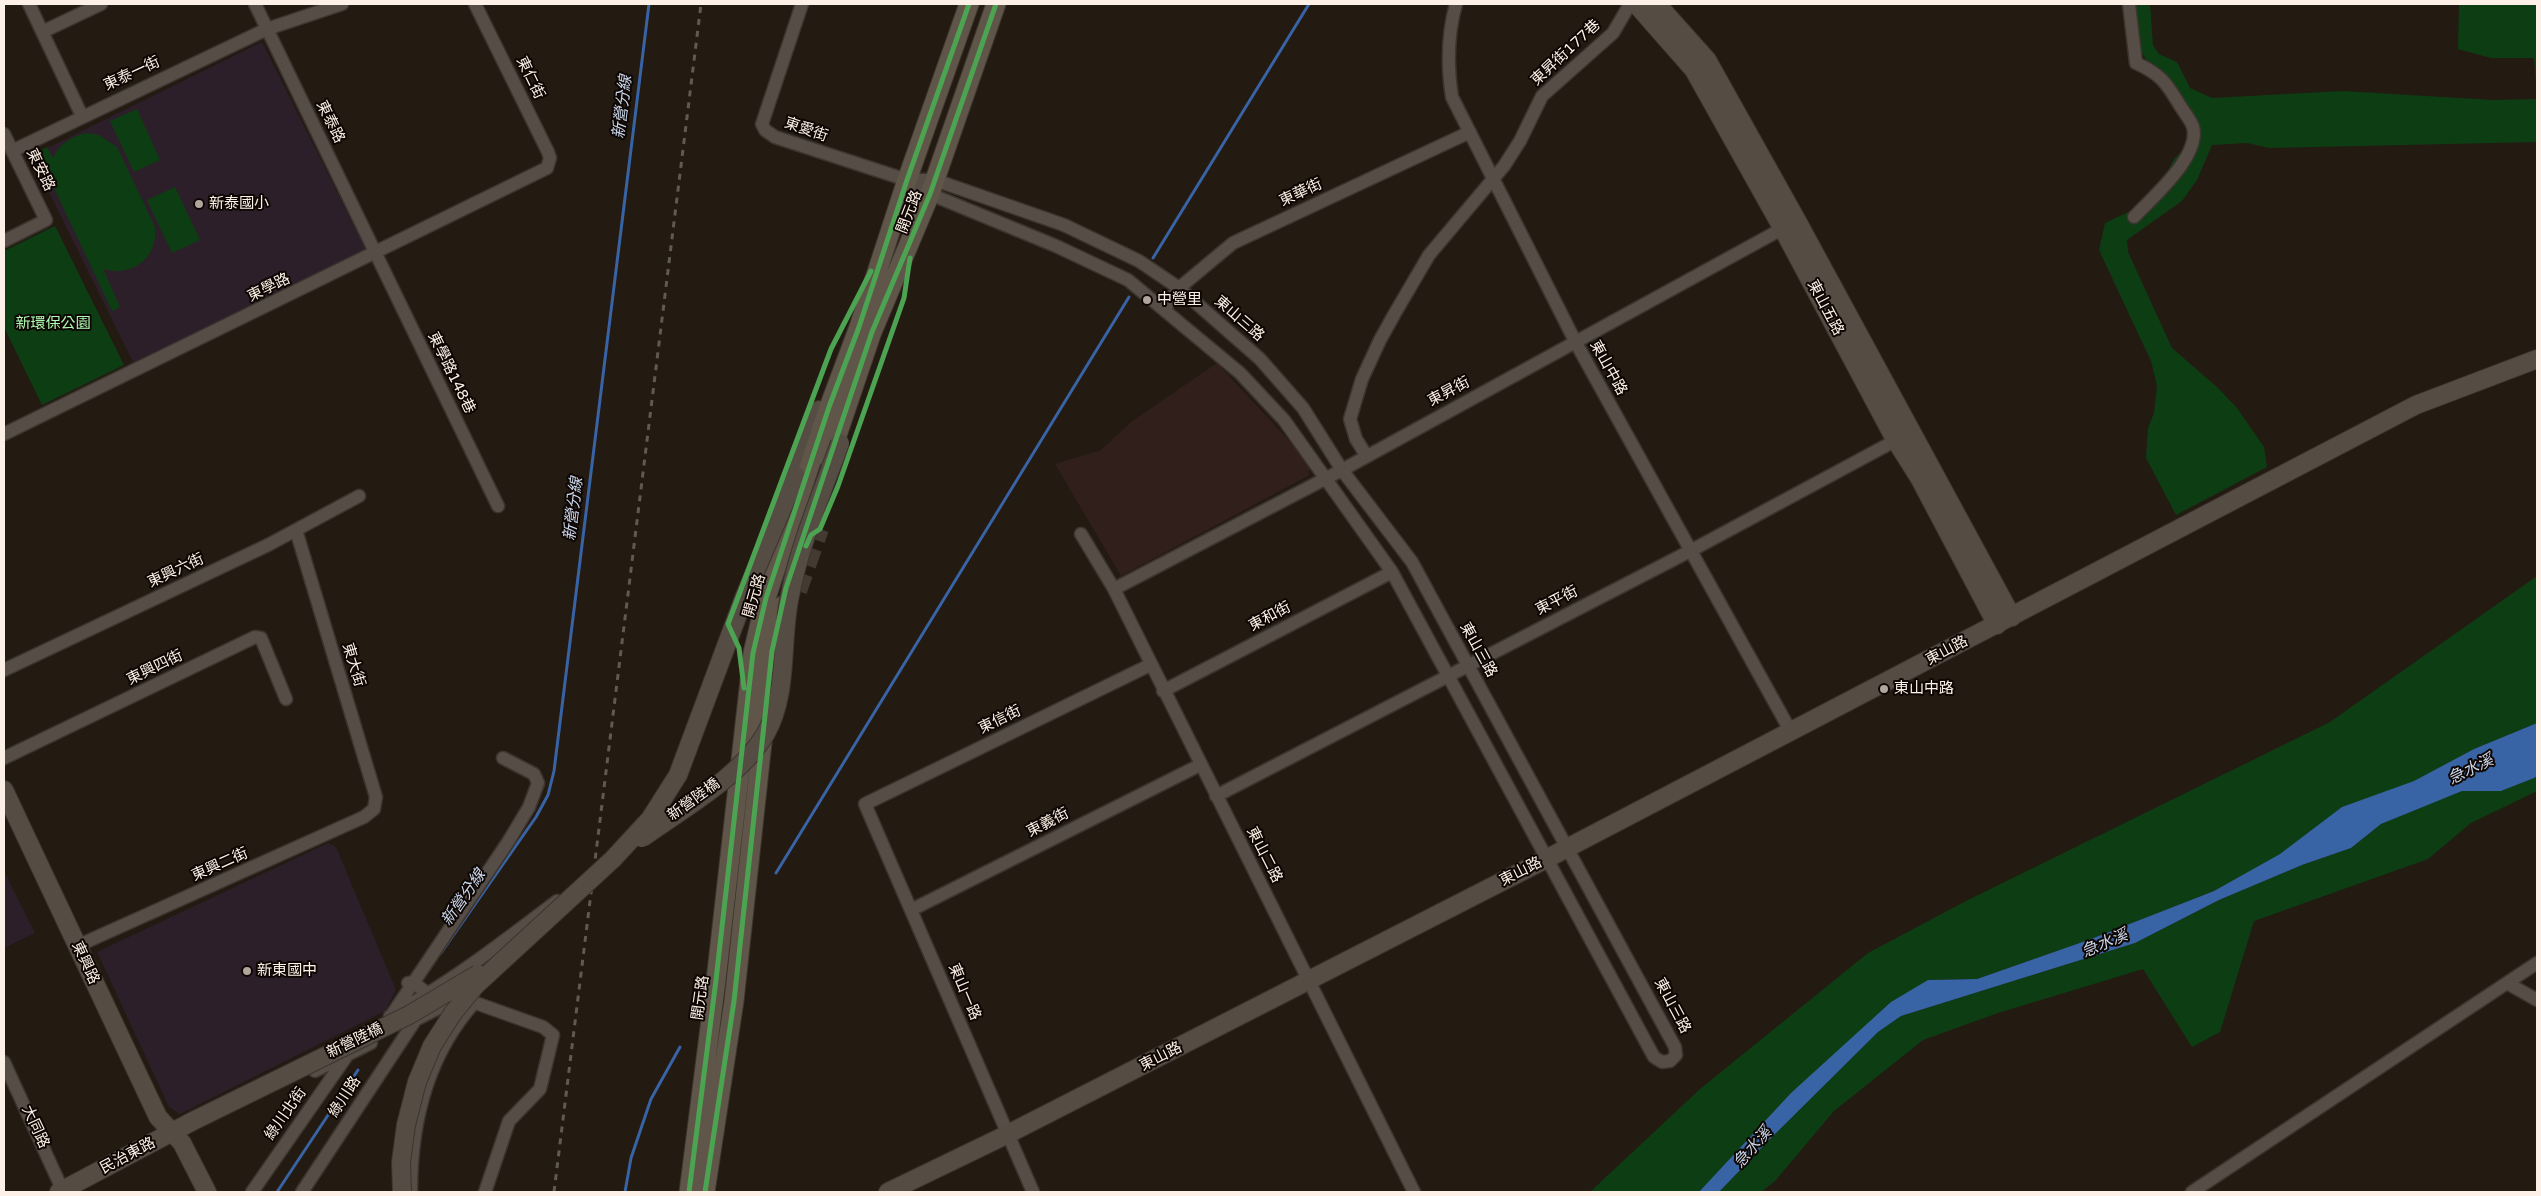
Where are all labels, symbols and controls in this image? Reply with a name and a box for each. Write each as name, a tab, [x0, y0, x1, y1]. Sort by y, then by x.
street label: 東昇街177巷	[1528, 16, 1604, 90]
street label: 東泰一街	[101, 53, 163, 95]
street label: 東仁街	[512, 54, 548, 102]
water label: 新營分線	[610, 74, 636, 140]
street label: 東泰路	[312, 98, 348, 146]
street label: 東愛街	[782, 114, 830, 146]
street label: 東安路	[22, 146, 58, 194]
street label: 東華街	[1277, 175, 1325, 211]
street label: 開元路	[894, 188, 926, 236]
place label: 新泰國小	[209, 195, 269, 213]
marker: 新泰國小	[193, 198, 205, 210]
street label: 東學路	[245, 270, 293, 306]
street label: 東山五路	[1803, 277, 1847, 339]
place label: 中營里	[1157, 291, 1202, 309]
street label: 東山三路	[1210, 293, 1268, 345]
marker: 中營里	[1141, 294, 1153, 306]
park label: 新環保公園	[16, 315, 90, 333]
street label: 東學路148巷	[424, 329, 478, 417]
street label: 東山中路	[1586, 337, 1630, 399]
street label: 東昇街	[1425, 373, 1473, 411]
water label: 新營分線	[561, 476, 587, 542]
street label: 東興六街	[145, 550, 207, 592]
street label: 開元路	[740, 572, 770, 620]
street label: 東平街	[1533, 583, 1581, 619]
street label: 東和街	[1246, 598, 1294, 636]
street label: 東山三路	[1456, 619, 1500, 681]
street label: 東山路	[1923, 632, 1971, 670]
street label: 東大街	[338, 641, 368, 689]
street label: 東興四街	[124, 647, 186, 689]
place label: 東山中路	[1894, 680, 1954, 698]
marker: 東山中路	[1878, 683, 1890, 695]
street label: 東信街	[976, 702, 1024, 738]
water label: 急水溪	[2445, 751, 2497, 789]
street label: 新營陸橋	[664, 775, 724, 825]
street label: 東義街	[1024, 805, 1072, 841]
street label: 東山二路	[1242, 824, 1286, 886]
street label: 東興二街	[189, 845, 251, 885]
street label: 東山路	[1497, 854, 1545, 890]
water label: 新營分線	[438, 866, 490, 930]
water label: 急水溪	[2079, 926, 2131, 962]
street label: 東興路	[67, 939, 103, 987]
street label: 東山一路	[944, 961, 984, 1023]
place label: 新東國中	[257, 962, 317, 980]
marker: 新東國中	[241, 965, 253, 977]
street label: 開元路	[689, 974, 713, 1022]
street label: 東山三路	[1650, 975, 1694, 1037]
street label: 新營陸橋	[324, 1020, 386, 1062]
street label: 東山路	[1137, 1039, 1185, 1075]
street label: 綠川路	[325, 1073, 365, 1121]
street label: 綠川北街	[261, 1084, 311, 1144]
street label: 大同路	[17, 1103, 53, 1151]
water label: 急水溪	[1730, 1124, 1776, 1172]
street label: 民治東路	[97, 1134, 159, 1178]

